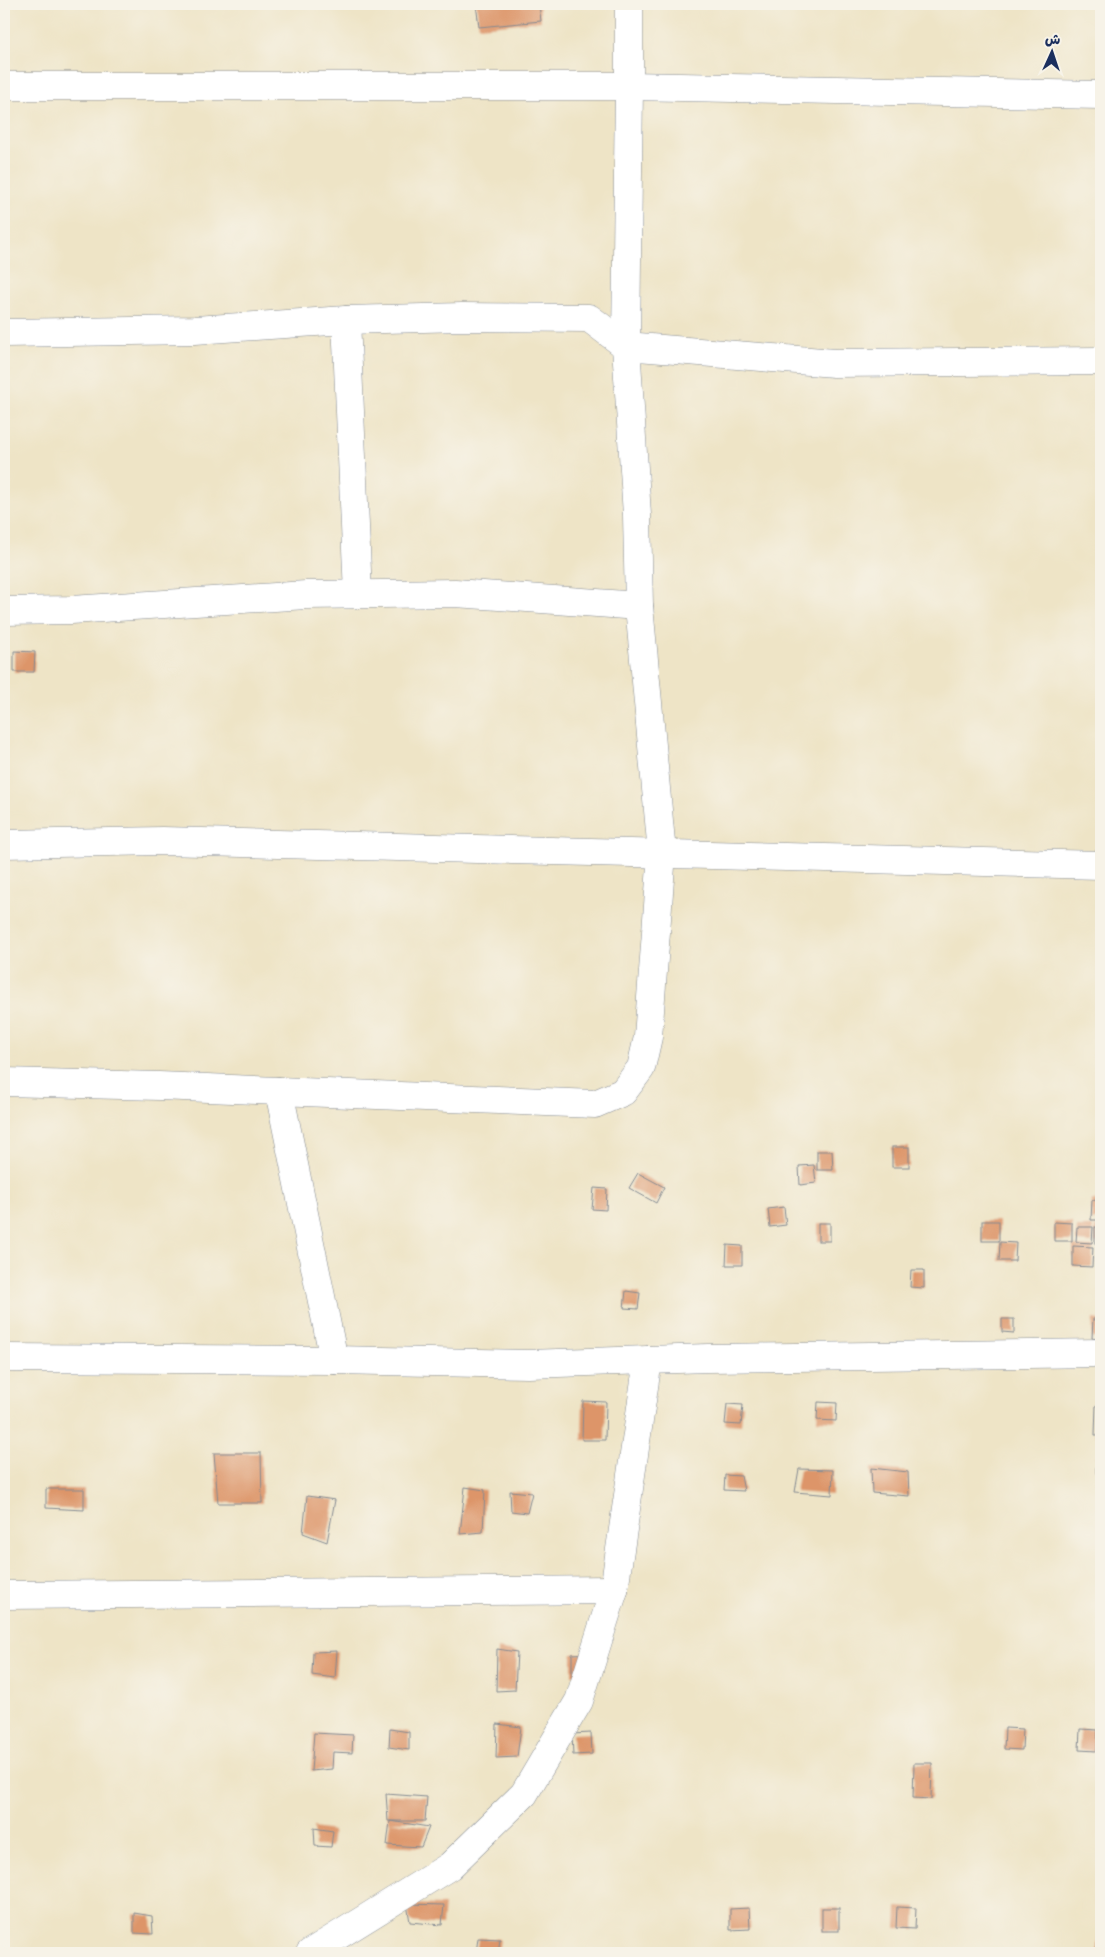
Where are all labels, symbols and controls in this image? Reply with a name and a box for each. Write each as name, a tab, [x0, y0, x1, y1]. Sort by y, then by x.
north arrow	[1028, 28, 1078, 78]
text: ش	[1044, 31, 1061, 51]

